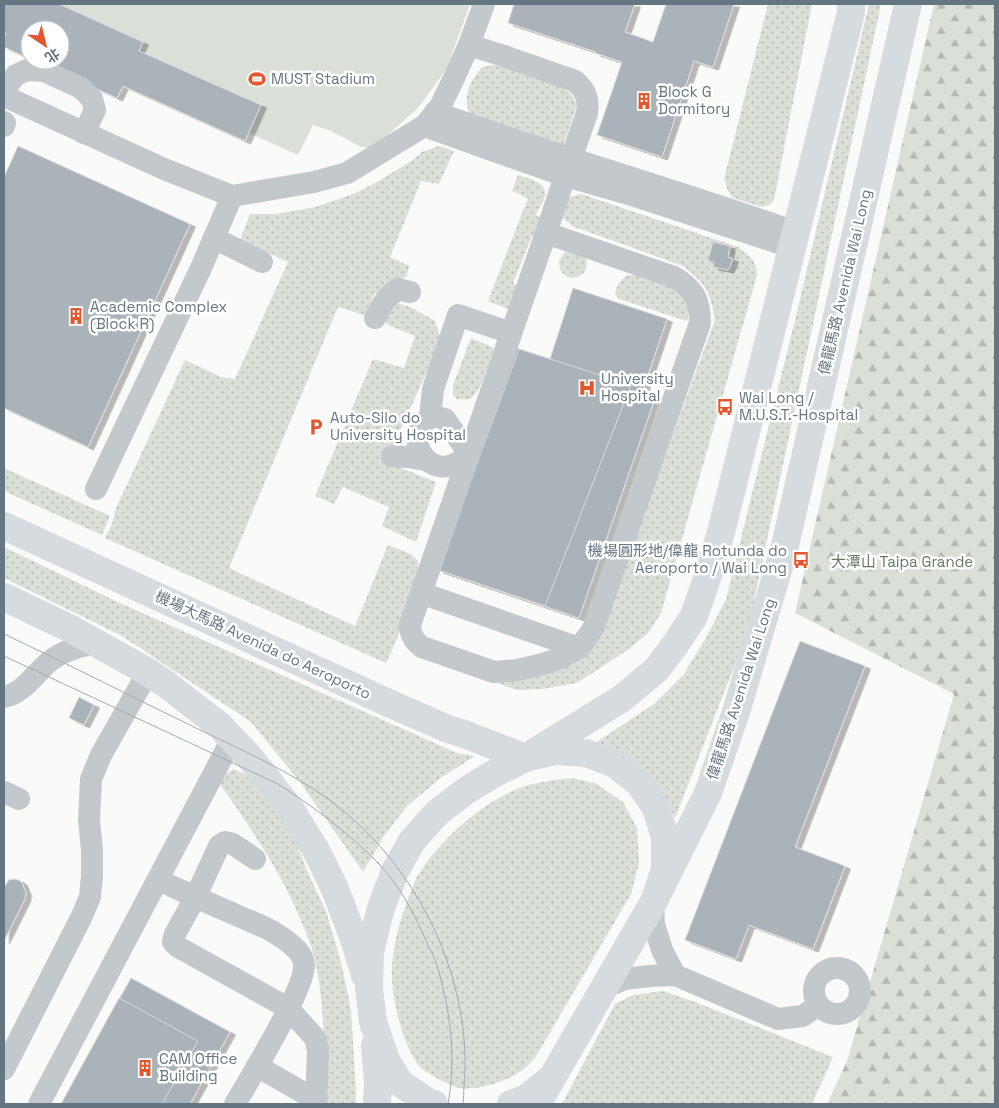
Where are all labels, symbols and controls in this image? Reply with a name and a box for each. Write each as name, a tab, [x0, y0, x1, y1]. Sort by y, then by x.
north arrow	[20, 20, 70, 70]
text: 北	[42, 44, 63, 67]
sports icon: MUST Stadium	[247, 69, 267, 89]
place label: MUST Stadium	[271, 69, 375, 88]
place label: Block G Dormitory	[658, 82, 730, 118]
building icon: Block G Dormitory	[634, 91, 654, 111]
street label: 偉龍馬路 Avenida Wai Long	[814, 187, 875, 377]
place label: Academic Complex (Block R)	[90, 297, 227, 334]
building icon: Academic Complex (Block R)	[66, 306, 86, 326]
place label: University Hospital	[601, 369, 674, 405]
hospital icon: University Hospital	[577, 378, 597, 398]
place label: Wai Long / M.U.S.T.-Hospital	[739, 388, 858, 424]
bus stop icon: Wai Long / M.U.S.T.-Hospital	[715, 397, 735, 417]
place label: Auto-Silo do University Hospital	[330, 408, 466, 444]
parking icon: Auto-Silo do University Hospital	[306, 417, 326, 437]
place label: 機場圓形地/偉龍 Rotunda do Aeroporto / Wai Long	[588, 541, 787, 577]
bus stop icon: 機場圓形地/偉龍 Rotunda do Aeroporto / Wai Long	[791, 550, 811, 570]
park label: 大潭山 Taipa Grande	[831, 552, 973, 571]
street label: 機場大馬路 Avenida do Aeroporto	[152, 586, 374, 703]
street label: 偉龍馬路 Avenida Wai Long	[702, 596, 779, 782]
place label: CAM Office Building	[159, 1049, 238, 1085]
building icon: CAM Office Building	[135, 1058, 155, 1078]

